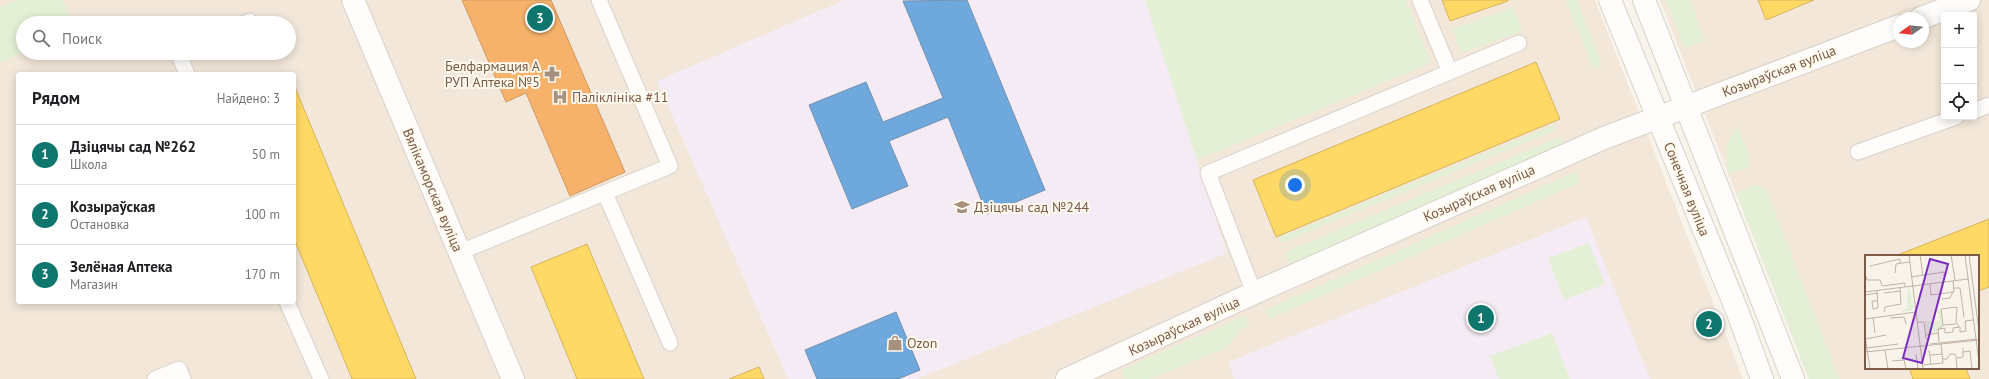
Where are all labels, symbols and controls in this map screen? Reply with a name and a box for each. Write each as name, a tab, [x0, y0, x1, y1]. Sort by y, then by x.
pin: 3	[527, 3, 553, 33]
north arrow	[1893, 12, 1929, 48]
map controls	[1941, 12, 1977, 120]
button: +	[1941, 12, 1977, 48]
search box	[16, 16, 296, 60]
icon: search	[30, 27, 52, 49]
text: Поиск	[62, 29, 102, 48]
street label: Козыраўская вуліца	[1719, 41, 1839, 101]
button: −	[1941, 48, 1977, 84]
place label: Белфармация А РУП Аптека №5	[445, 57, 541, 91]
pharmacy icon: Белфармация А РУП Аптека №5	[543, 65, 561, 83]
button: locate	[1941, 84, 1977, 120]
text: Рядом	[32, 87, 80, 109]
hospital icon: Паліклініка #11	[551, 88, 569, 106]
place label: Паліклініка #11	[572, 88, 668, 106]
text: Найдено: 3	[217, 90, 280, 107]
street label: Вялікаморская вуліца	[399, 126, 467, 255]
text: Дзіцячы сад №262	[70, 137, 196, 156]
street label: Сонечная вуліца	[1660, 139, 1714, 239]
text: 1	[41, 146, 49, 163]
text: 50 m	[252, 146, 280, 163]
text: Школа	[70, 156, 107, 173]
street label: Козыраўская вуліца	[1420, 160, 1538, 226]
your location	[1285, 175, 1305, 195]
text: Козыраўская	[70, 197, 155, 216]
school or university icon: Дзіцячы сад №244	[953, 198, 971, 216]
place label: Дзіцячы сад №244	[974, 198, 1090, 216]
text: 2	[41, 206, 49, 223]
text: 100 m	[245, 206, 280, 223]
text: Остановка	[70, 216, 129, 233]
inset map	[1865, 255, 1979, 369]
text: Зелёная Аптека	[70, 257, 173, 276]
text: 3	[41, 266, 49, 283]
text: 170 m	[245, 266, 280, 283]
text: Магазин	[70, 276, 118, 293]
street label: Козыраўская вуліца	[1126, 292, 1242, 360]
pin: 1	[1468, 303, 1494, 333]
pin: 2	[1696, 309, 1722, 339]
shop icon: Ozon	[886, 334, 904, 352]
place label: Ozon	[907, 334, 937, 352]

